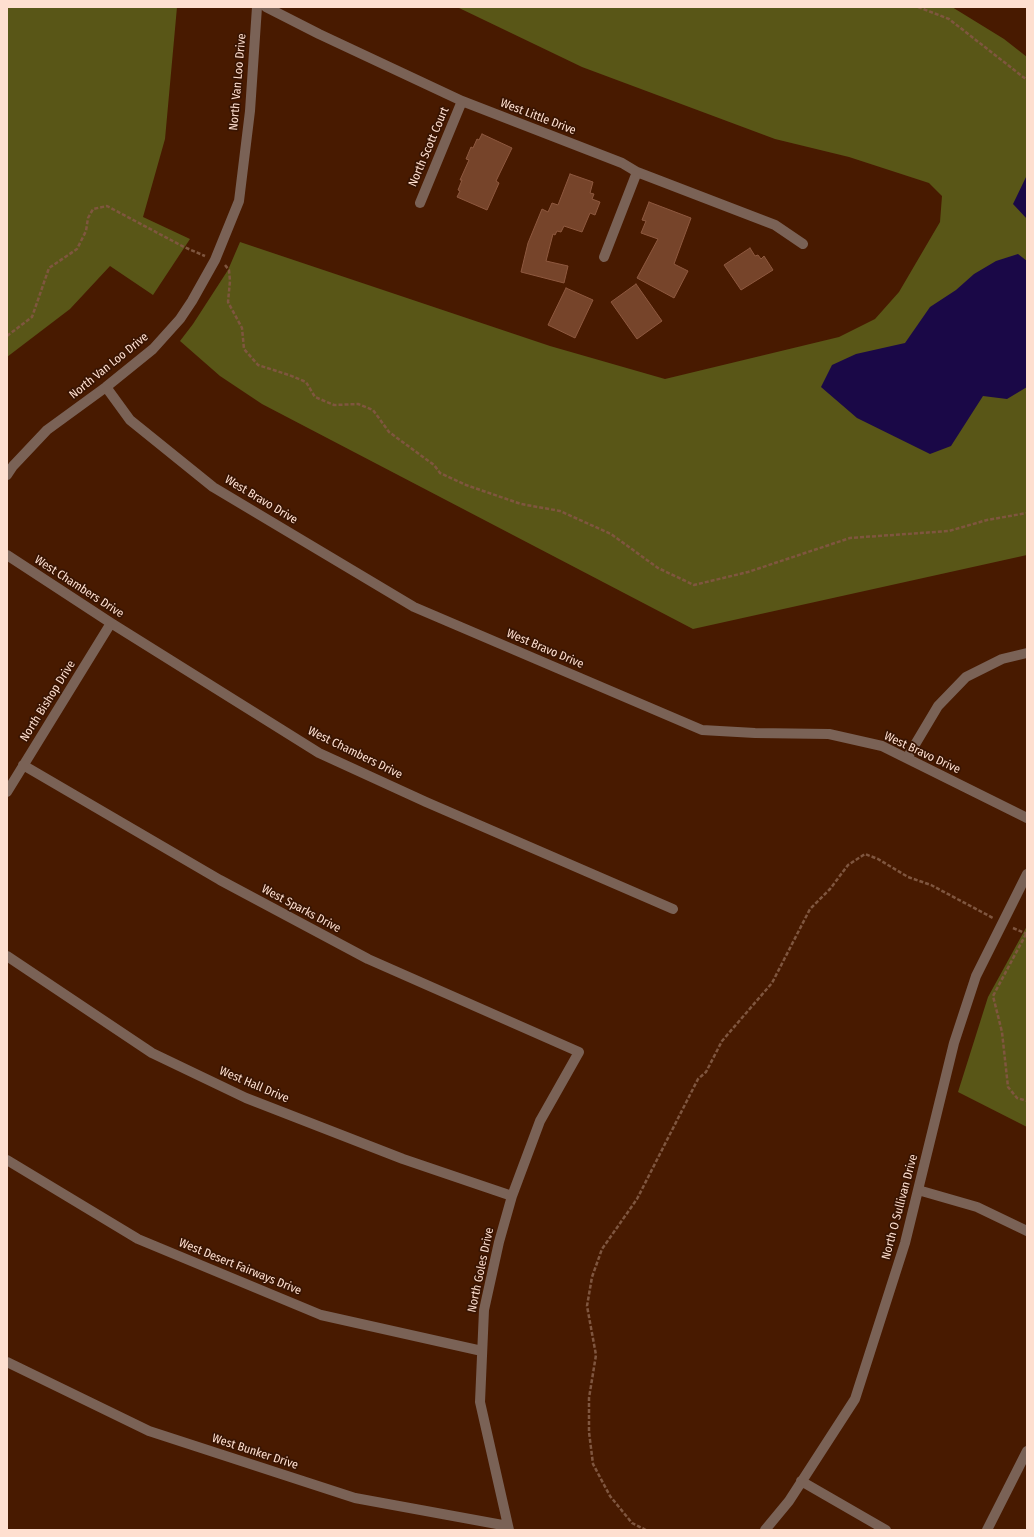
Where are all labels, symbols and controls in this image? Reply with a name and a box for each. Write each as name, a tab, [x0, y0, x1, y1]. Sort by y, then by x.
street label: North Van Loo Drive	[227, 33, 249, 131]
street label: West Little Drive	[498, 96, 578, 138]
street label: North Scott Court	[406, 105, 452, 189]
street label: North Van Loo Drive	[67, 330, 151, 402]
street label: West Bravo Drive	[222, 473, 300, 527]
street label: West Chambers Drive	[32, 553, 126, 621]
street label: West Bravo Drive	[504, 626, 586, 672]
street label: North Bishop Drive	[17, 658, 79, 744]
street label: West Chambers Drive	[305, 724, 405, 782]
street label: West Bravo Drive	[882, 729, 962, 777]
street label: West Sparks Drive	[259, 882, 343, 936]
street label: West Hall Drive	[217, 1064, 291, 1106]
street label: North O Sullivan Drive	[879, 1153, 921, 1261]
street label: North Goles Drive	[465, 1226, 497, 1314]
street label: West Desert Fairways Drive	[176, 1236, 304, 1298]
street label: West Bunker Drive	[210, 1431, 300, 1473]

